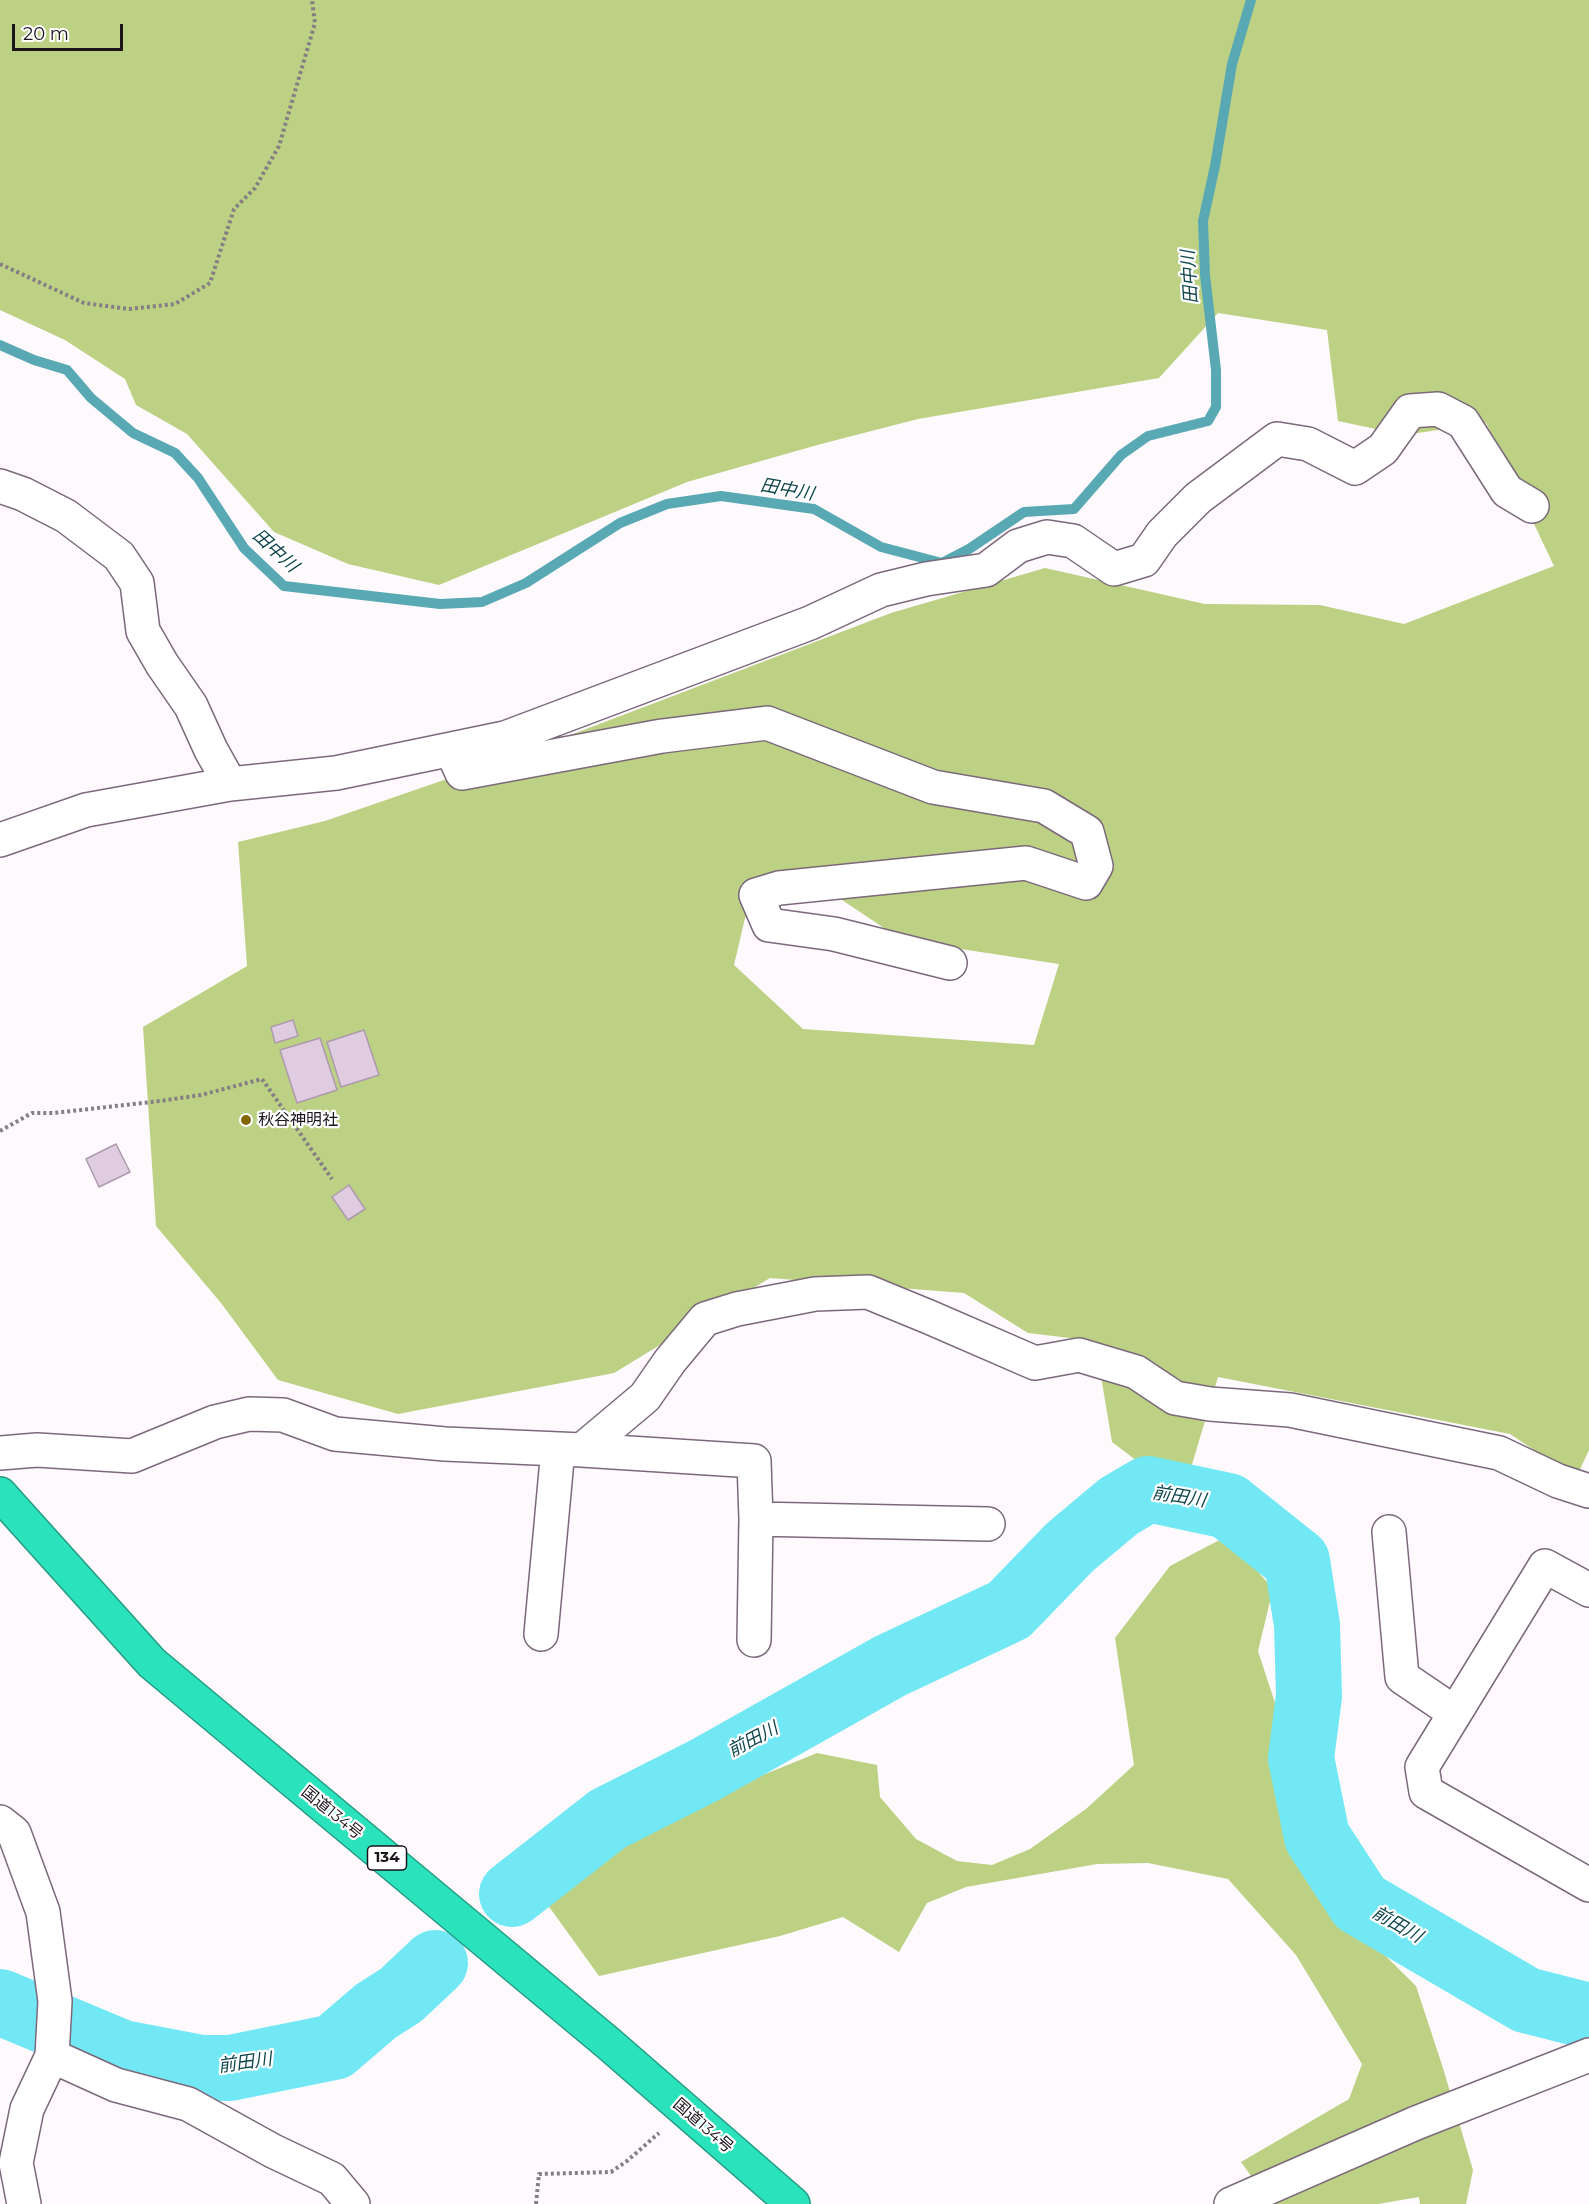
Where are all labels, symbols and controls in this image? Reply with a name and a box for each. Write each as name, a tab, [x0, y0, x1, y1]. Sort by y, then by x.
scale bar	[15, 12, 126, 50]
text: 20 m	[23, 23, 69, 45]
water label: 田中川	[1177, 249, 1203, 305]
water label: 田中川	[759, 475, 815, 505]
water label: 田中川	[248, 525, 302, 577]
place label: 秋谷神明社	[258, 1110, 338, 1130]
marker: 秋谷神明社	[239, 1113, 253, 1127]
water label: 前田川	[1151, 1482, 1207, 1512]
water label: 前田川	[724, 1718, 782, 1762]
street label: 国道134号	[297, 1782, 367, 1844]
road number: 134	[368, 1846, 406, 1870]
water label: 前田川	[1368, 1902, 1426, 1948]
water label: 前田川	[217, 2049, 273, 2077]
street label: 国道134号	[669, 2095, 737, 2157]

